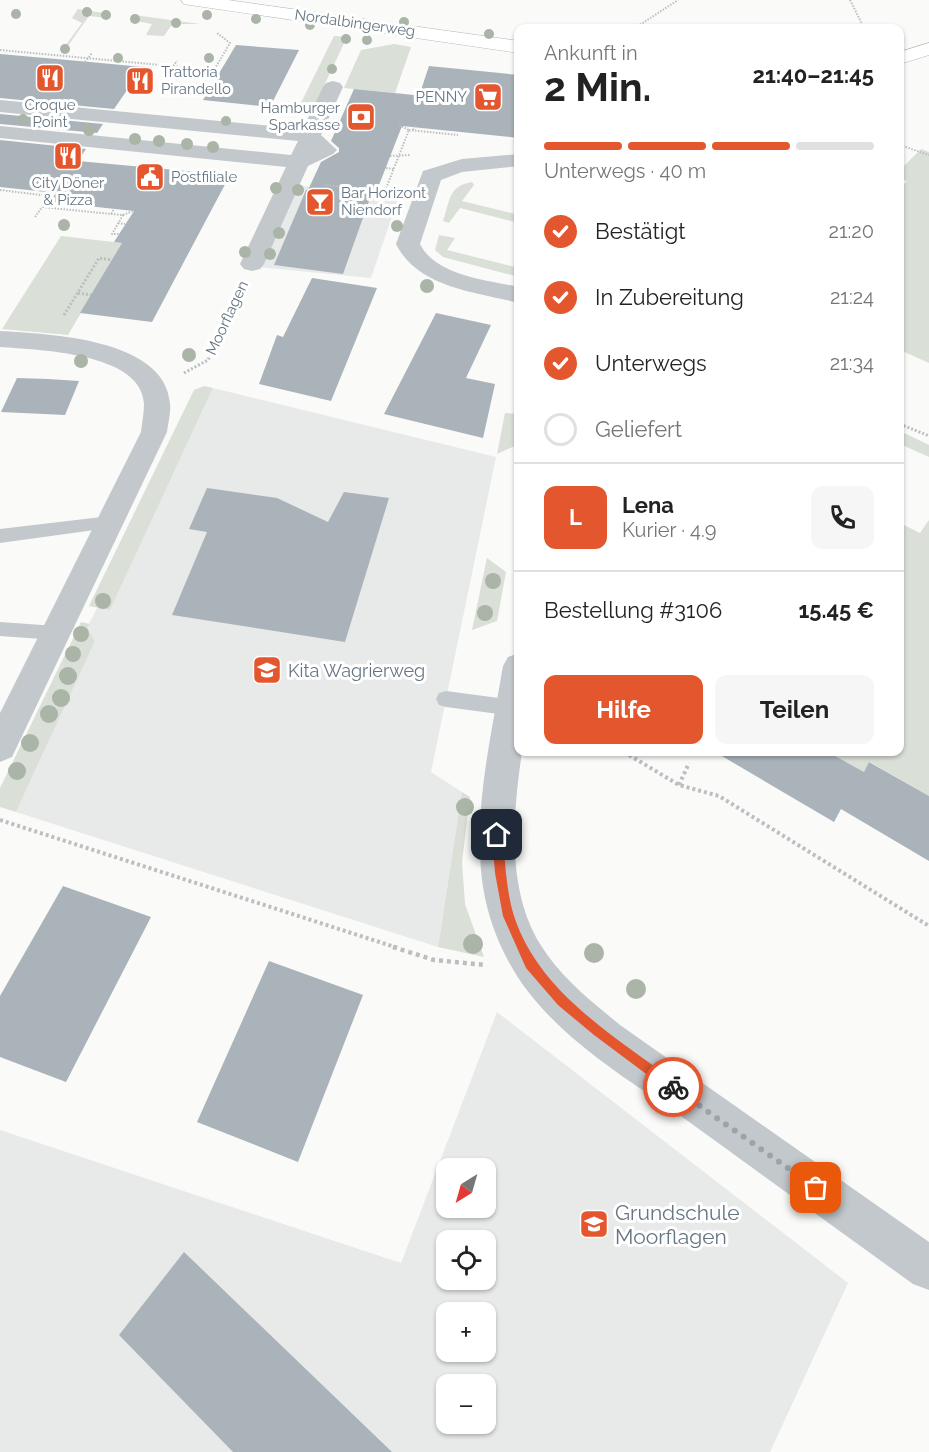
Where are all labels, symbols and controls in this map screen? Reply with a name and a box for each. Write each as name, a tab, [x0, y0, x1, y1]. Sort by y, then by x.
street label: Nordalbingerweg	[294, 6, 416, 40]
text: Ankunft in	[544, 41, 638, 65]
restaurant icon: Croque Point	[34, 62, 66, 94]
text: 21:40–21:45	[752, 62, 874, 88]
place label: Trattoria Pirandello	[161, 63, 231, 98]
text: 2 Min.	[544, 64, 651, 110]
restaurant icon: Trattoria Pirandello	[124, 65, 156, 97]
supermarket icon: PENNY	[472, 81, 504, 113]
place label: PENNY	[416, 88, 467, 106]
place label: Croque Point	[24, 96, 76, 131]
place label: Hamburger Sparkasse	[260, 99, 341, 134]
bank icon: Hamburger Sparkasse	[345, 101, 377, 133]
restaurant icon: City Döner & Pizza	[52, 140, 84, 172]
text: Unterwegs · 40 m	[544, 159, 706, 183]
public building icon: Postfiliale	[134, 161, 166, 193]
place label: Postfiliale	[171, 168, 238, 186]
place label: City Döner & Pizza	[32, 174, 105, 209]
place label: Bar Horizont Niendorf	[341, 184, 426, 219]
bar icon: Bar Horizont Niendorf	[304, 186, 336, 218]
icon: check	[544, 215, 577, 248]
text: Bestätigt	[595, 218, 686, 244]
text: 21:20	[829, 219, 874, 243]
street label: Moorflagen	[202, 278, 252, 358]
icon: check	[544, 281, 577, 314]
text: In Zubereitung	[595, 284, 744, 310]
text: 21:24	[830, 285, 874, 309]
icon: check	[544, 347, 577, 380]
text: Unterwegs	[595, 350, 707, 376]
text: 21:34	[830, 351, 874, 375]
text: Geliefert	[595, 416, 682, 442]
button: phone	[811, 486, 874, 549]
text: Lena	[622, 492, 674, 518]
text: L	[569, 504, 582, 530]
text: Kurier · 4.9	[622, 518, 716, 542]
text: Bestellung #3106	[544, 597, 722, 623]
text: 15.45 €	[798, 597, 874, 623]
school or university icon: Kita Wagrierweg	[251, 654, 283, 686]
place label: Kita Wagrierweg	[288, 660, 425, 681]
button: Hilfe	[544, 675, 703, 744]
button: Teilen	[715, 675, 874, 744]
pin	[471, 809, 522, 860]
icon: home	[480, 818, 513, 851]
courier	[643, 1057, 703, 1117]
icon: bike	[657, 1071, 690, 1104]
north arrow	[436, 1158, 496, 1218]
map controls	[436, 1158, 496, 1434]
pin	[790, 1162, 841, 1213]
icon: bag	[799, 1171, 832, 1204]
place label: Grundschule Moorflagen	[615, 1200, 740, 1249]
school or university icon: Grundschule Moorflagen	[578, 1208, 610, 1240]
button: locate	[436, 1230, 496, 1290]
button: +	[436, 1302, 496, 1362]
button: −	[436, 1374, 496, 1434]

